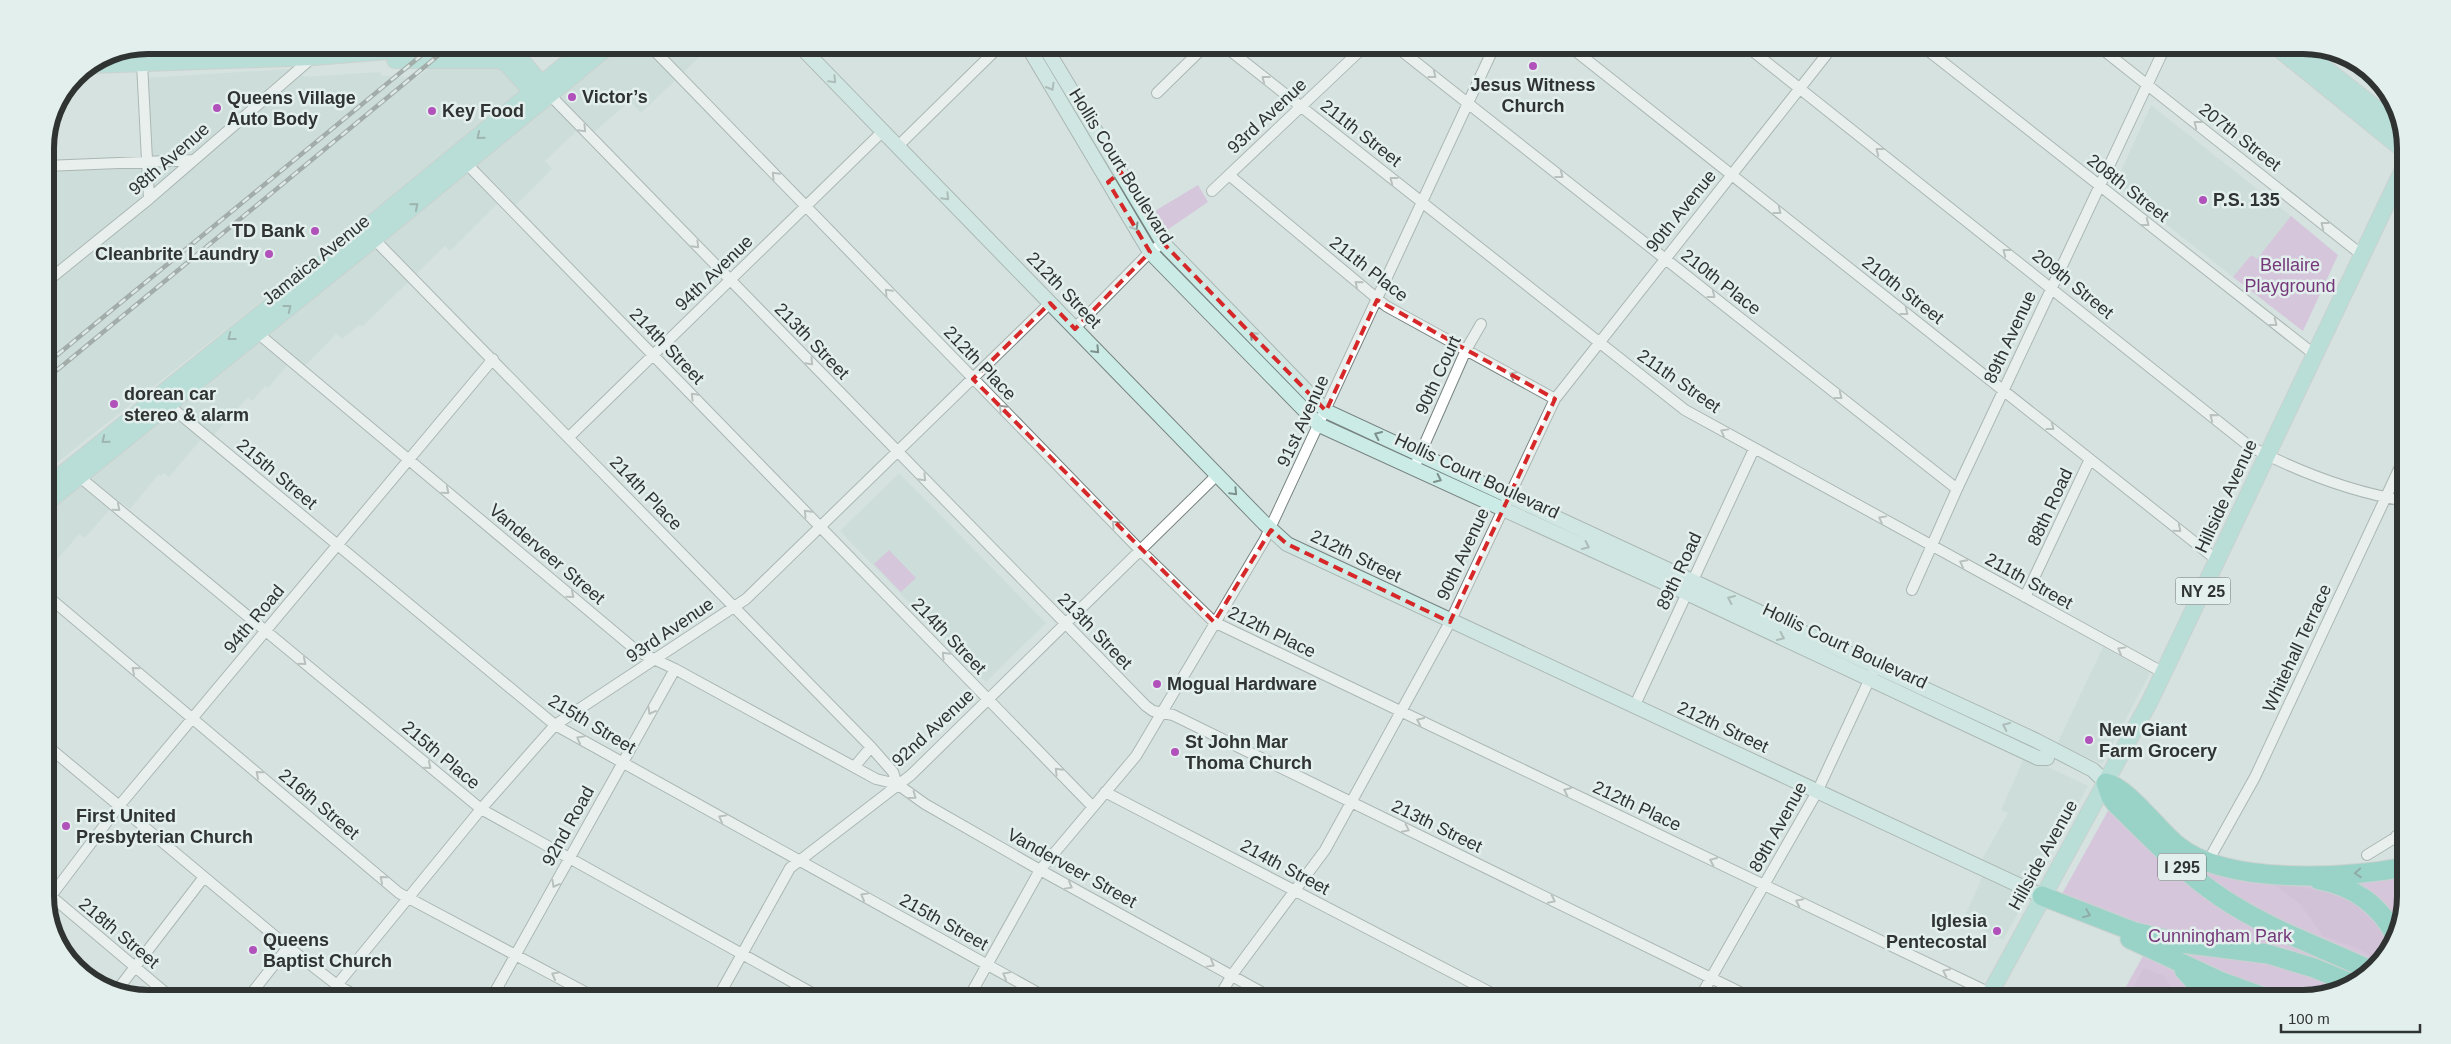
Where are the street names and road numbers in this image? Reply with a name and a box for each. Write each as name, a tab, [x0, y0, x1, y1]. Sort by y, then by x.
street label: 93rd Avenue	[1223, 74, 1311, 158]
street label: Hollis Court Boulevard	[1065, 85, 1177, 247]
street label: 211th Street	[1317, 95, 1405, 171]
street label: 207th Street	[2195, 99, 2285, 175]
street label: 98th Avenue	[125, 119, 213, 199]
street label: 208th Street	[2083, 150, 2173, 226]
street label: 90th Avenue	[1642, 166, 1720, 256]
street label: Jamaica Avenue	[259, 211, 373, 309]
street label: 94th Avenue	[671, 231, 757, 315]
street label: 211th Place	[1326, 232, 1412, 306]
street label: 210th Place	[1677, 245, 1765, 319]
street label: 209th Street	[2029, 245, 2117, 323]
street label: 212th Street	[1023, 248, 1105, 332]
street label: 210th Street	[1858, 252, 1948, 328]
street label: 89th Avenue	[1980, 288, 2040, 386]
street label: 213th Street	[771, 299, 853, 383]
street label: 214th Street	[626, 304, 708, 388]
street label: 212th Place	[940, 322, 1020, 404]
street label: 90th Court	[1411, 333, 1465, 417]
street label: 211th Street	[1634, 345, 1724, 417]
street label: 91st Avenue	[1273, 372, 1333, 470]
street label: Hollis Court Boulevard	[1392, 429, 1562, 523]
street label: 215th Street	[233, 435, 321, 513]
street label: Hillside Avenue	[2191, 436, 2261, 556]
street label: 214th Place	[606, 452, 686, 534]
street label: 88th Road	[2023, 465, 2077, 549]
street label: Vanderveer Street	[485, 500, 609, 608]
street label: 90th Avenue	[1433, 505, 1493, 603]
street label: 212th Street	[1308, 526, 1404, 586]
street label: 89th Road	[1652, 529, 1706, 613]
street label: 211th Street	[1982, 549, 2076, 613]
road number: NY 25	[2176, 578, 2230, 604]
street label: 94th Road	[220, 581, 288, 657]
street label: Whitehall Terrace	[2259, 581, 2335, 715]
street label: 213th Street	[1054, 589, 1136, 673]
street label: 93rd Avenue	[623, 594, 717, 666]
street label: 214th Street	[908, 594, 990, 678]
street label: Hollis Court Boulevard	[1760, 599, 1930, 693]
street label: 212th Place	[1225, 602, 1319, 662]
street label: 92nd Avenue	[888, 685, 978, 771]
street label: 215th Street	[545, 690, 639, 758]
street label: 212th Street	[1674, 697, 1772, 757]
street label: 215th Place	[398, 717, 484, 793]
street label: 216th Street	[275, 765, 363, 843]
street label: 212th Place	[1590, 777, 1684, 835]
street label: 89th Avenue	[1745, 779, 1811, 875]
street label: 92nd Road	[538, 783, 598, 869]
street label: 213th Street	[1389, 796, 1485, 856]
street label: Hillside Avenue	[2004, 796, 2082, 914]
street label: Vanderveer Street	[1004, 824, 1140, 912]
street label: 214th Street	[1237, 835, 1333, 899]
road number: I 295	[2158, 854, 2206, 880]
street label: 215th Street	[896, 889, 992, 955]
street label: 218th Street	[75, 894, 163, 972]

